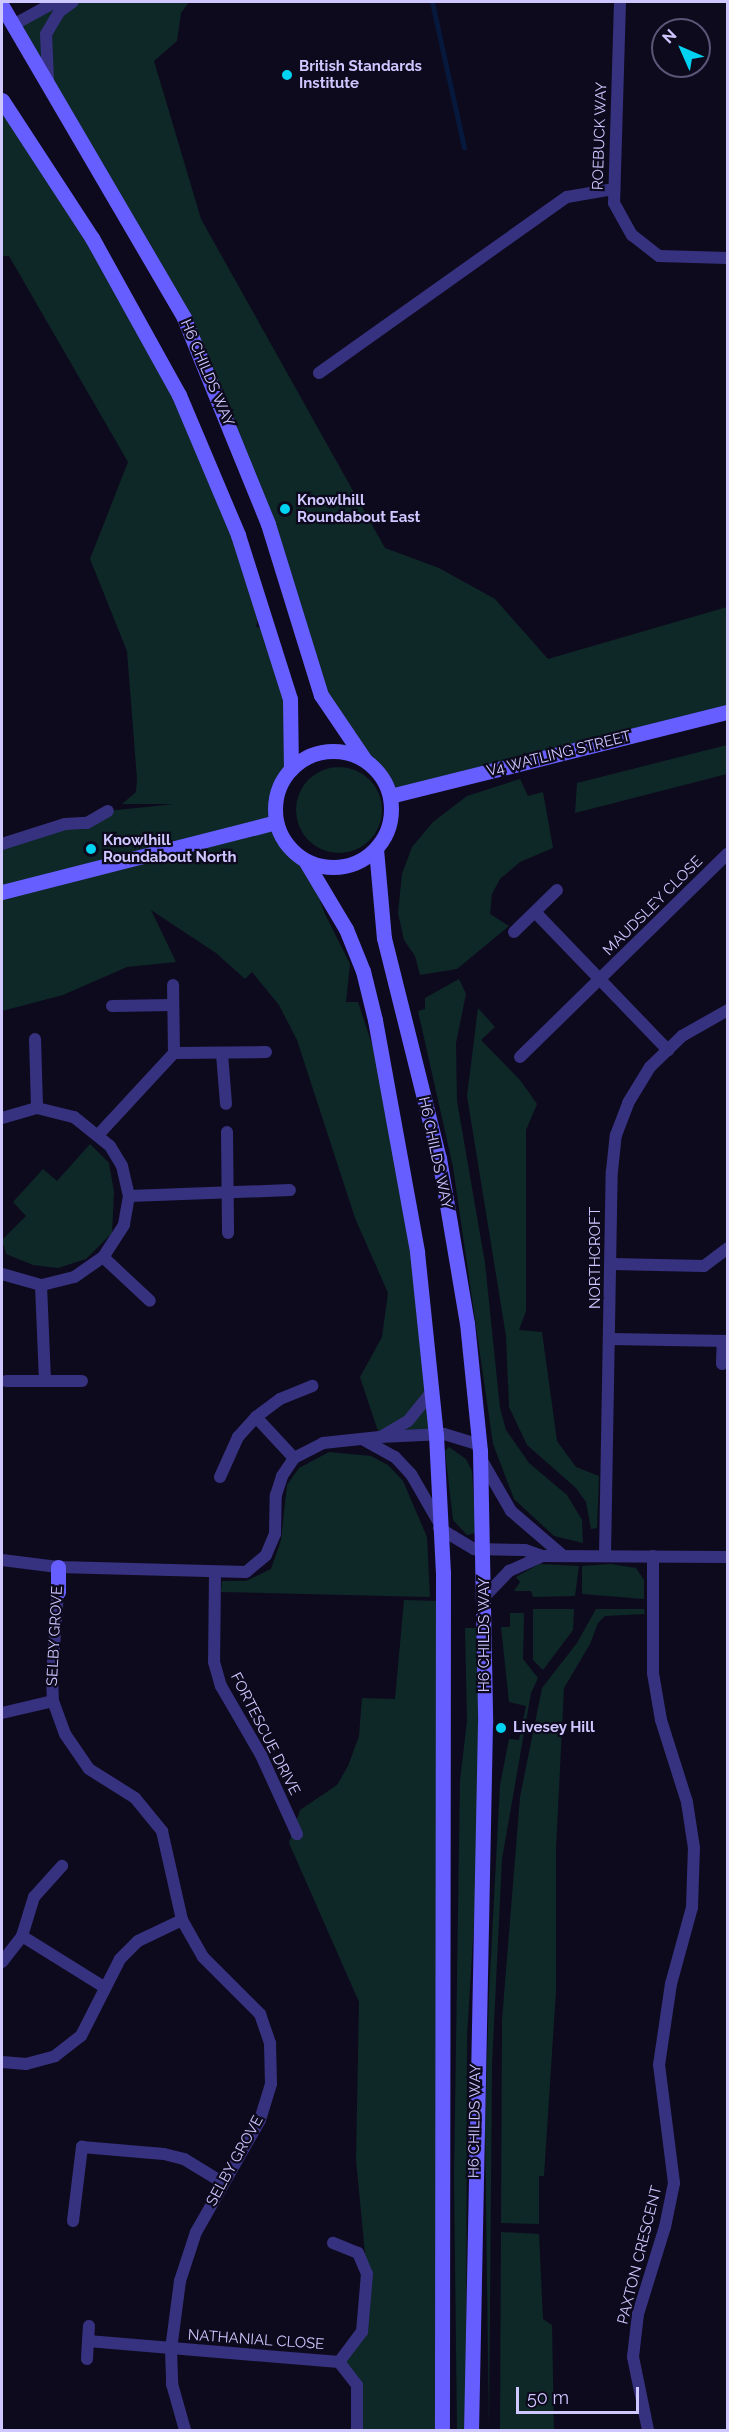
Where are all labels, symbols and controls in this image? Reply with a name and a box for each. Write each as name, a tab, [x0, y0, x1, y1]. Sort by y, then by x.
north arrow	[651, 18, 711, 78]
text: N	[658, 25, 680, 47]
place label: British Standards Institute	[299, 57, 422, 92]
marker: British Standards Institute	[280, 68, 294, 82]
street label: ROEBUCK WAY	[589, 81, 611, 191]
street label: H6 CHILDS WAY	[176, 317, 238, 429]
place label: Knowlhill Roundabout East	[297, 491, 420, 526]
marker: Knowlhill Roundabout East	[278, 502, 292, 516]
street label: V4 WATLING STREET	[485, 727, 633, 781]
place label: Knowlhill Roundabout North	[103, 831, 237, 866]
marker: Knowlhill Roundabout North	[84, 842, 98, 856]
street label: MAUDSLEY CLOSE	[599, 852, 707, 960]
street label: H6 CHILDS WAY	[414, 1095, 456, 1211]
street label: NORTHCROFT	[587, 1207, 605, 1309]
street label: H6 CHILDS WAY	[476, 1578, 494, 1692]
street label: SELBY GROVE	[43, 1585, 67, 1687]
street label: FORTESCUE DRIVE	[226, 1670, 304, 1798]
place label: Livesey Hill	[513, 1719, 595, 1737]
marker: Livesey Hill	[494, 1721, 508, 1735]
street label: H6 CHILDS WAY	[465, 2063, 485, 2179]
street label: SELBY GROVE	[203, 2113, 267, 2209]
street label: PAXTON CRESCENT	[614, 2184, 666, 2326]
street label: NATHANIAL CLOSE	[187, 2326, 325, 2354]
scale bar	[519, 2375, 642, 2413]
text: 50 m	[527, 2387, 569, 2408]

